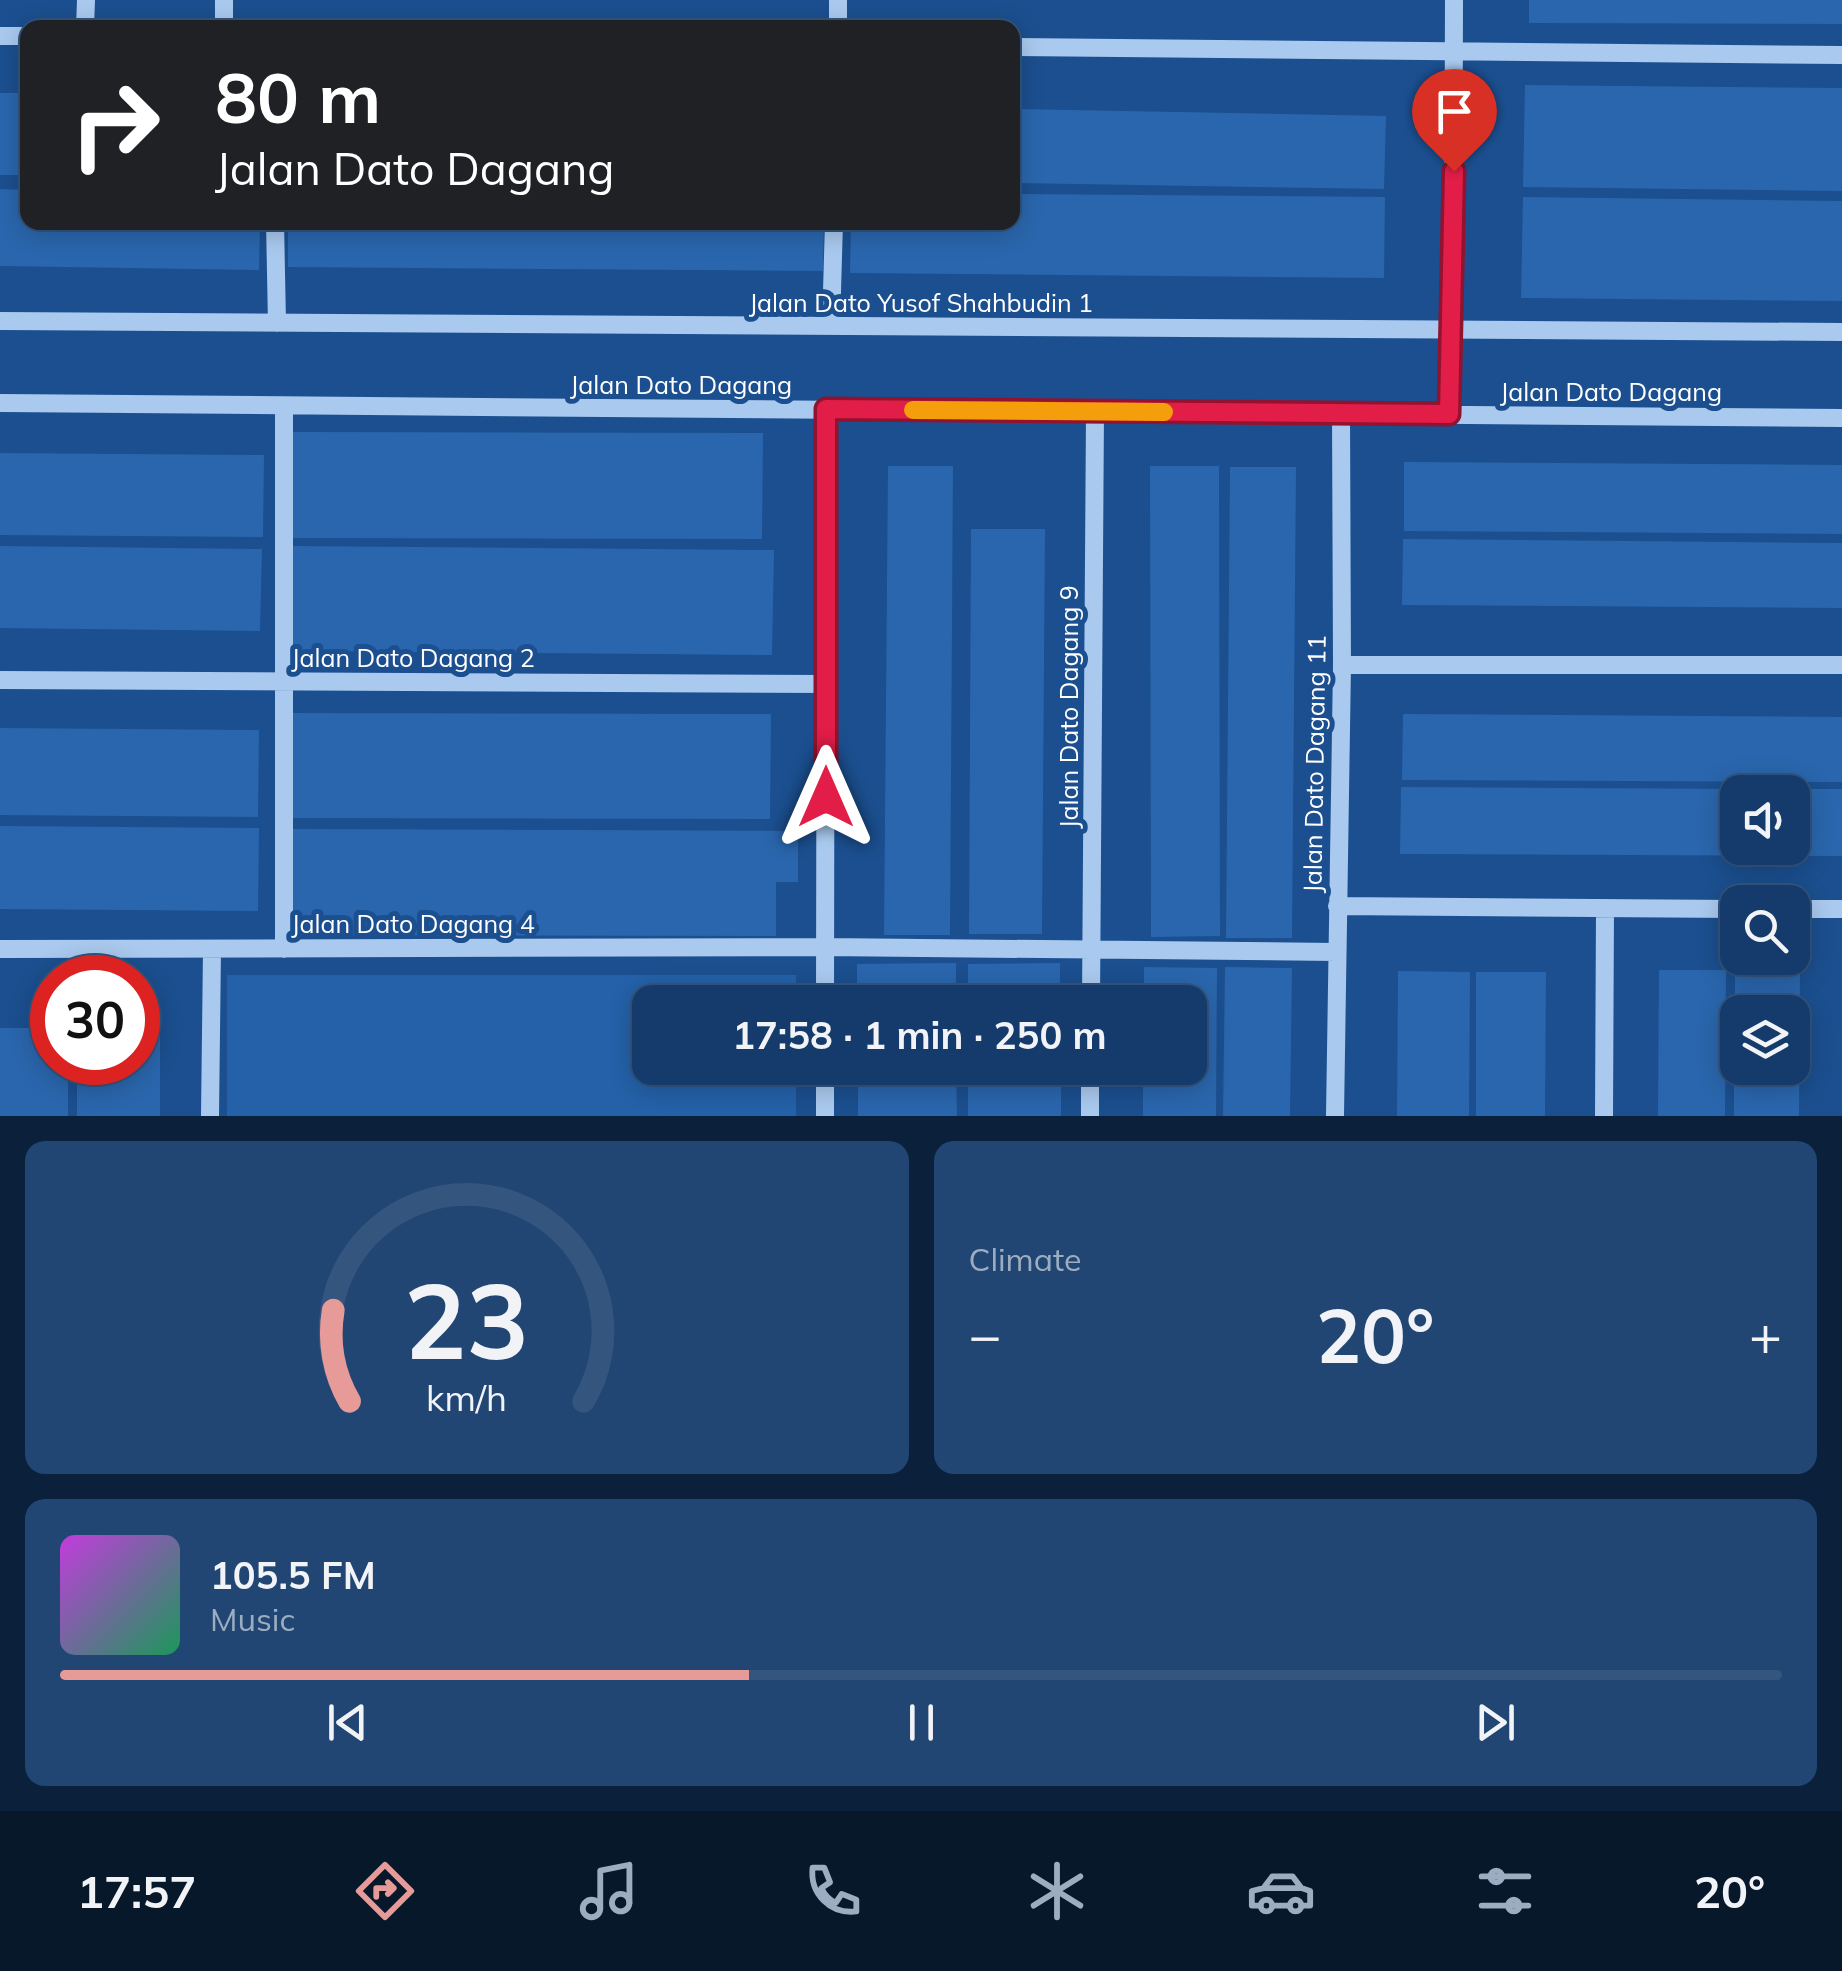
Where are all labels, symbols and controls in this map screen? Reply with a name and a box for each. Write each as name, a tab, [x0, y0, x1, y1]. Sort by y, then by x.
text: 80 m	[215, 53, 381, 141]
icon: right	[50, 60, 180, 190]
pin	[1412, 69, 1497, 172]
icon: arrive	[1427, 84, 1482, 139]
text: Jalan Dato Dagang	[215, 140, 614, 196]
street label: Jalan Dato Yusof Shahbudin 1	[749, 287, 1093, 318]
street label: Jalan Dato Dagang	[570, 369, 792, 400]
street label: Jalan Dato Dagang	[1500, 376, 1722, 407]
street label: Jalan Dato Dagang 9	[1053, 585, 1084, 829]
street label: Jalan Dato Dagang 11	[1296, 635, 1332, 893]
street label: Jalan Dato Dagang 2	[291, 642, 535, 673]
position arrow	[774, 745, 878, 849]
map controls	[1720, 775, 1810, 1085]
button: sound	[1720, 775, 1810, 865]
button: search	[1720, 885, 1810, 975]
street label: Jalan Dato Dagang 4	[291, 908, 535, 939]
speed limit sign: 30	[30, 955, 160, 1085]
button: layers	[1720, 995, 1810, 1085]
text: 17:58 · 1 min · 250 m	[732, 1011, 1107, 1059]
text: Climate	[969, 1239, 1081, 1279]
text: 23	[404, 1254, 529, 1385]
text: 20°	[1316, 1288, 1434, 1382]
text: −	[969, 1300, 1002, 1369]
text: +	[1749, 1300, 1782, 1369]
text: km/h	[426, 1375, 507, 1420]
text: 105.5 FM	[210, 1551, 376, 1599]
text: Music	[210, 1599, 295, 1639]
icon: previous	[320, 1695, 375, 1750]
icon: pause	[894, 1695, 949, 1750]
icon: next	[1468, 1695, 1523, 1750]
icon: directions	[350, 1856, 420, 1926]
icon: music	[574, 1856, 644, 1926]
icon: phone	[798, 1856, 868, 1926]
icon: climate	[1022, 1856, 1092, 1926]
icon: car	[1246, 1856, 1316, 1926]
icon: filters	[1470, 1856, 1540, 1926]
text: 17:57	[77, 1863, 196, 1919]
text: 20°	[1694, 1863, 1765, 1919]

